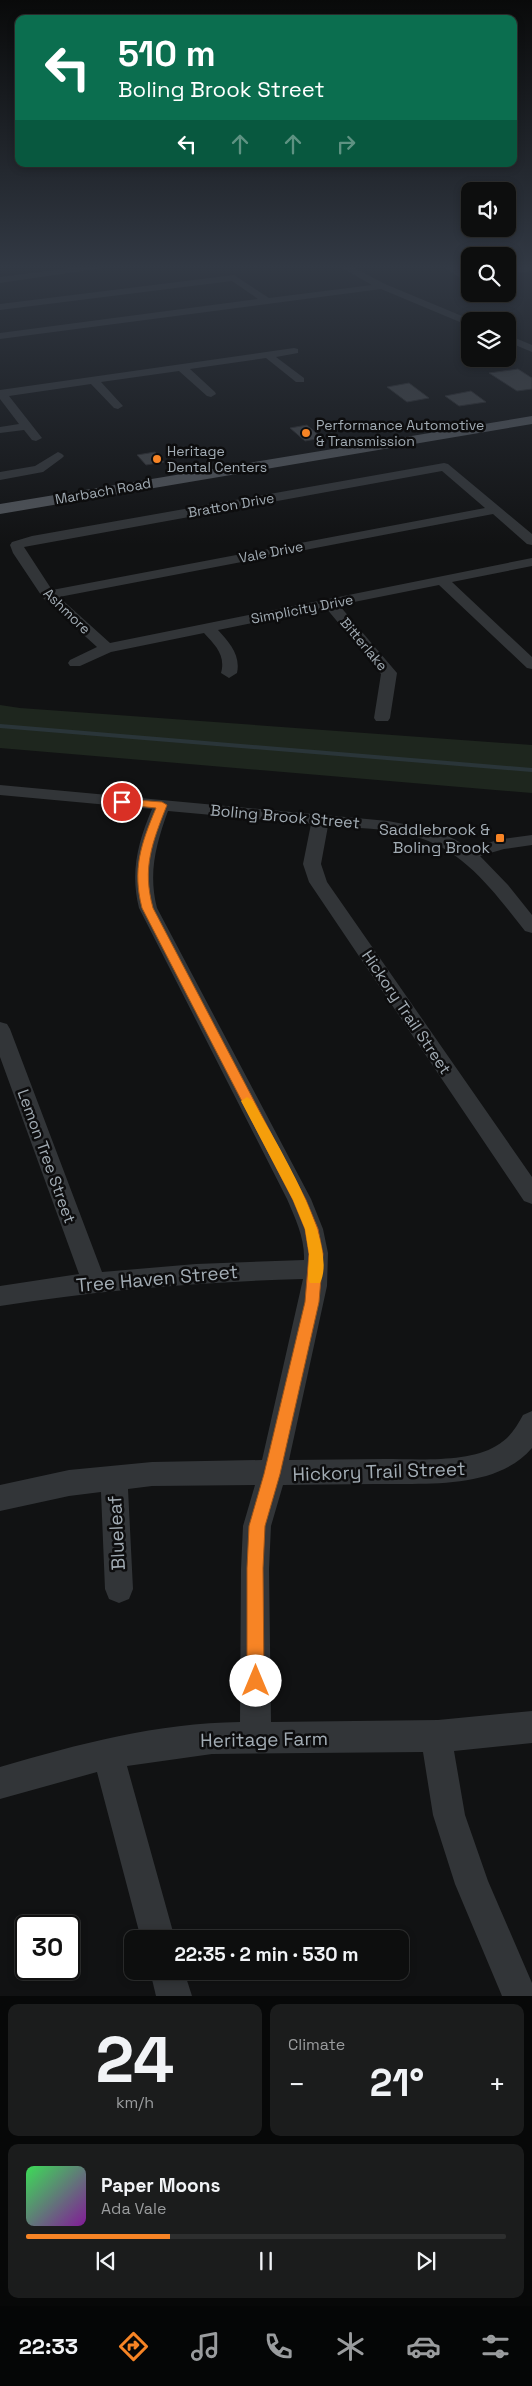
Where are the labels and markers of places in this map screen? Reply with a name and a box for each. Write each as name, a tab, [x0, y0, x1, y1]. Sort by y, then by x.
place label: Performance Automotive & Transmission	[316, 416, 484, 450]
marker: Performance Automotive & Transmission	[300, 427, 312, 439]
place label: Heritage Dental Centers	[167, 442, 267, 476]
marker: Heritage Dental Centers	[151, 453, 163, 465]
pin	[101, 781, 143, 823]
place label: Saddlebrook & Boling Brook	[379, 819, 490, 858]
marker: Saddlebrook & Boling Brook	[494, 832, 506, 844]

